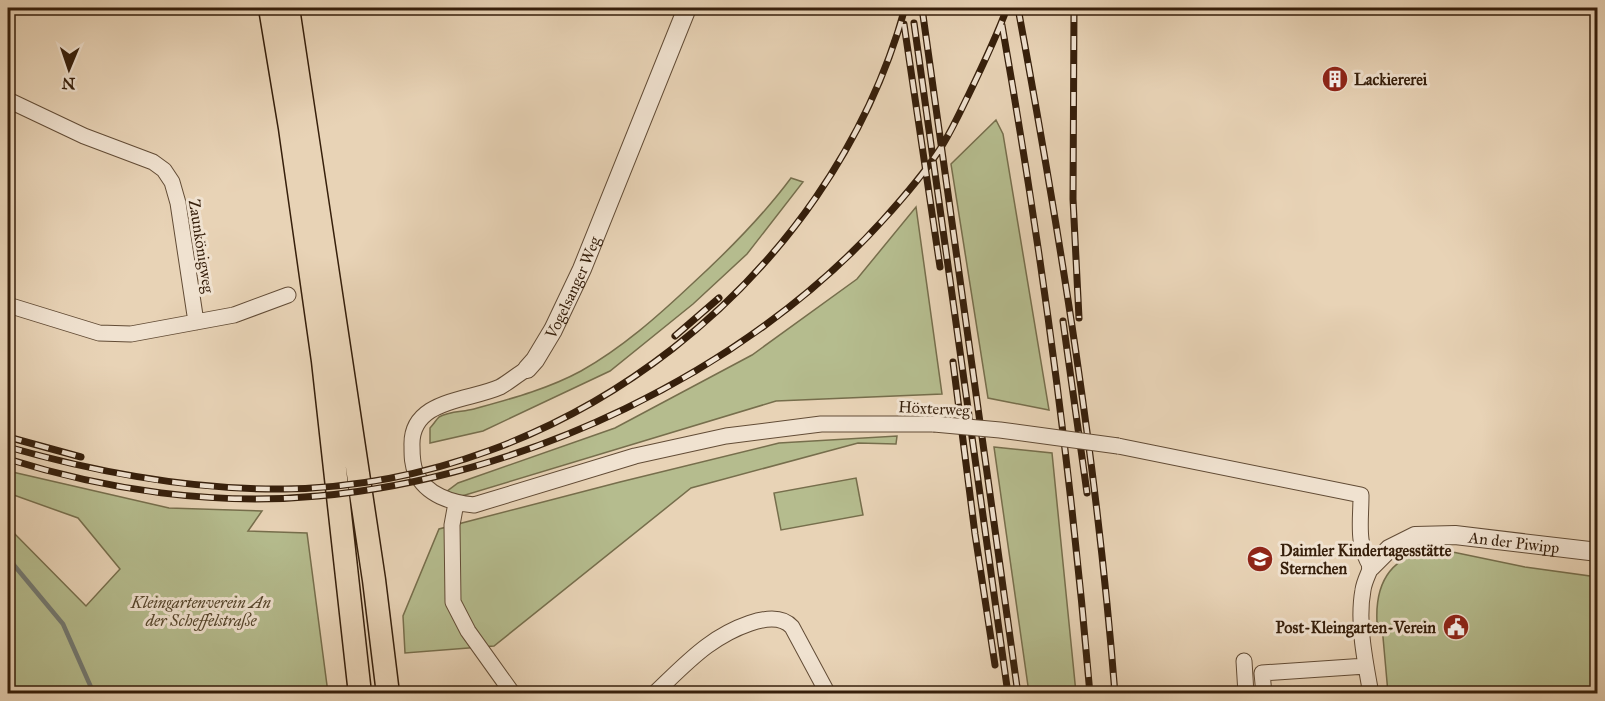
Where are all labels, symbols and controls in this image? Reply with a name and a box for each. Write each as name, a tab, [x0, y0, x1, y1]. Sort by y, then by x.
north arrow	[39, 39, 99, 99]
building icon: Lackiererei	[1320, 64, 1350, 94]
place label: Lackiererei	[1354, 70, 1428, 89]
text: N	[61, 74, 76, 93]
street label: Zaunkönigweg	[184, 198, 218, 295]
street label: Vogelsanger Weg	[541, 233, 605, 343]
street label: Höxterweg	[898, 397, 971, 421]
street label: An der Piwipp	[1467, 528, 1560, 557]
place label: Daimler Kindertagesstätte Sternchen	[1280, 541, 1452, 578]
school or university icon: Daimler Kindertagesstätte Sternchen	[1245, 544, 1275, 574]
park label: Kleingartenverein An der Scheffelstraße	[130, 593, 272, 631]
public building icon: Post-Kleingarten-Verein	[1441, 612, 1471, 642]
place label: Post-Kleingarten-Verein	[1276, 618, 1436, 638]

